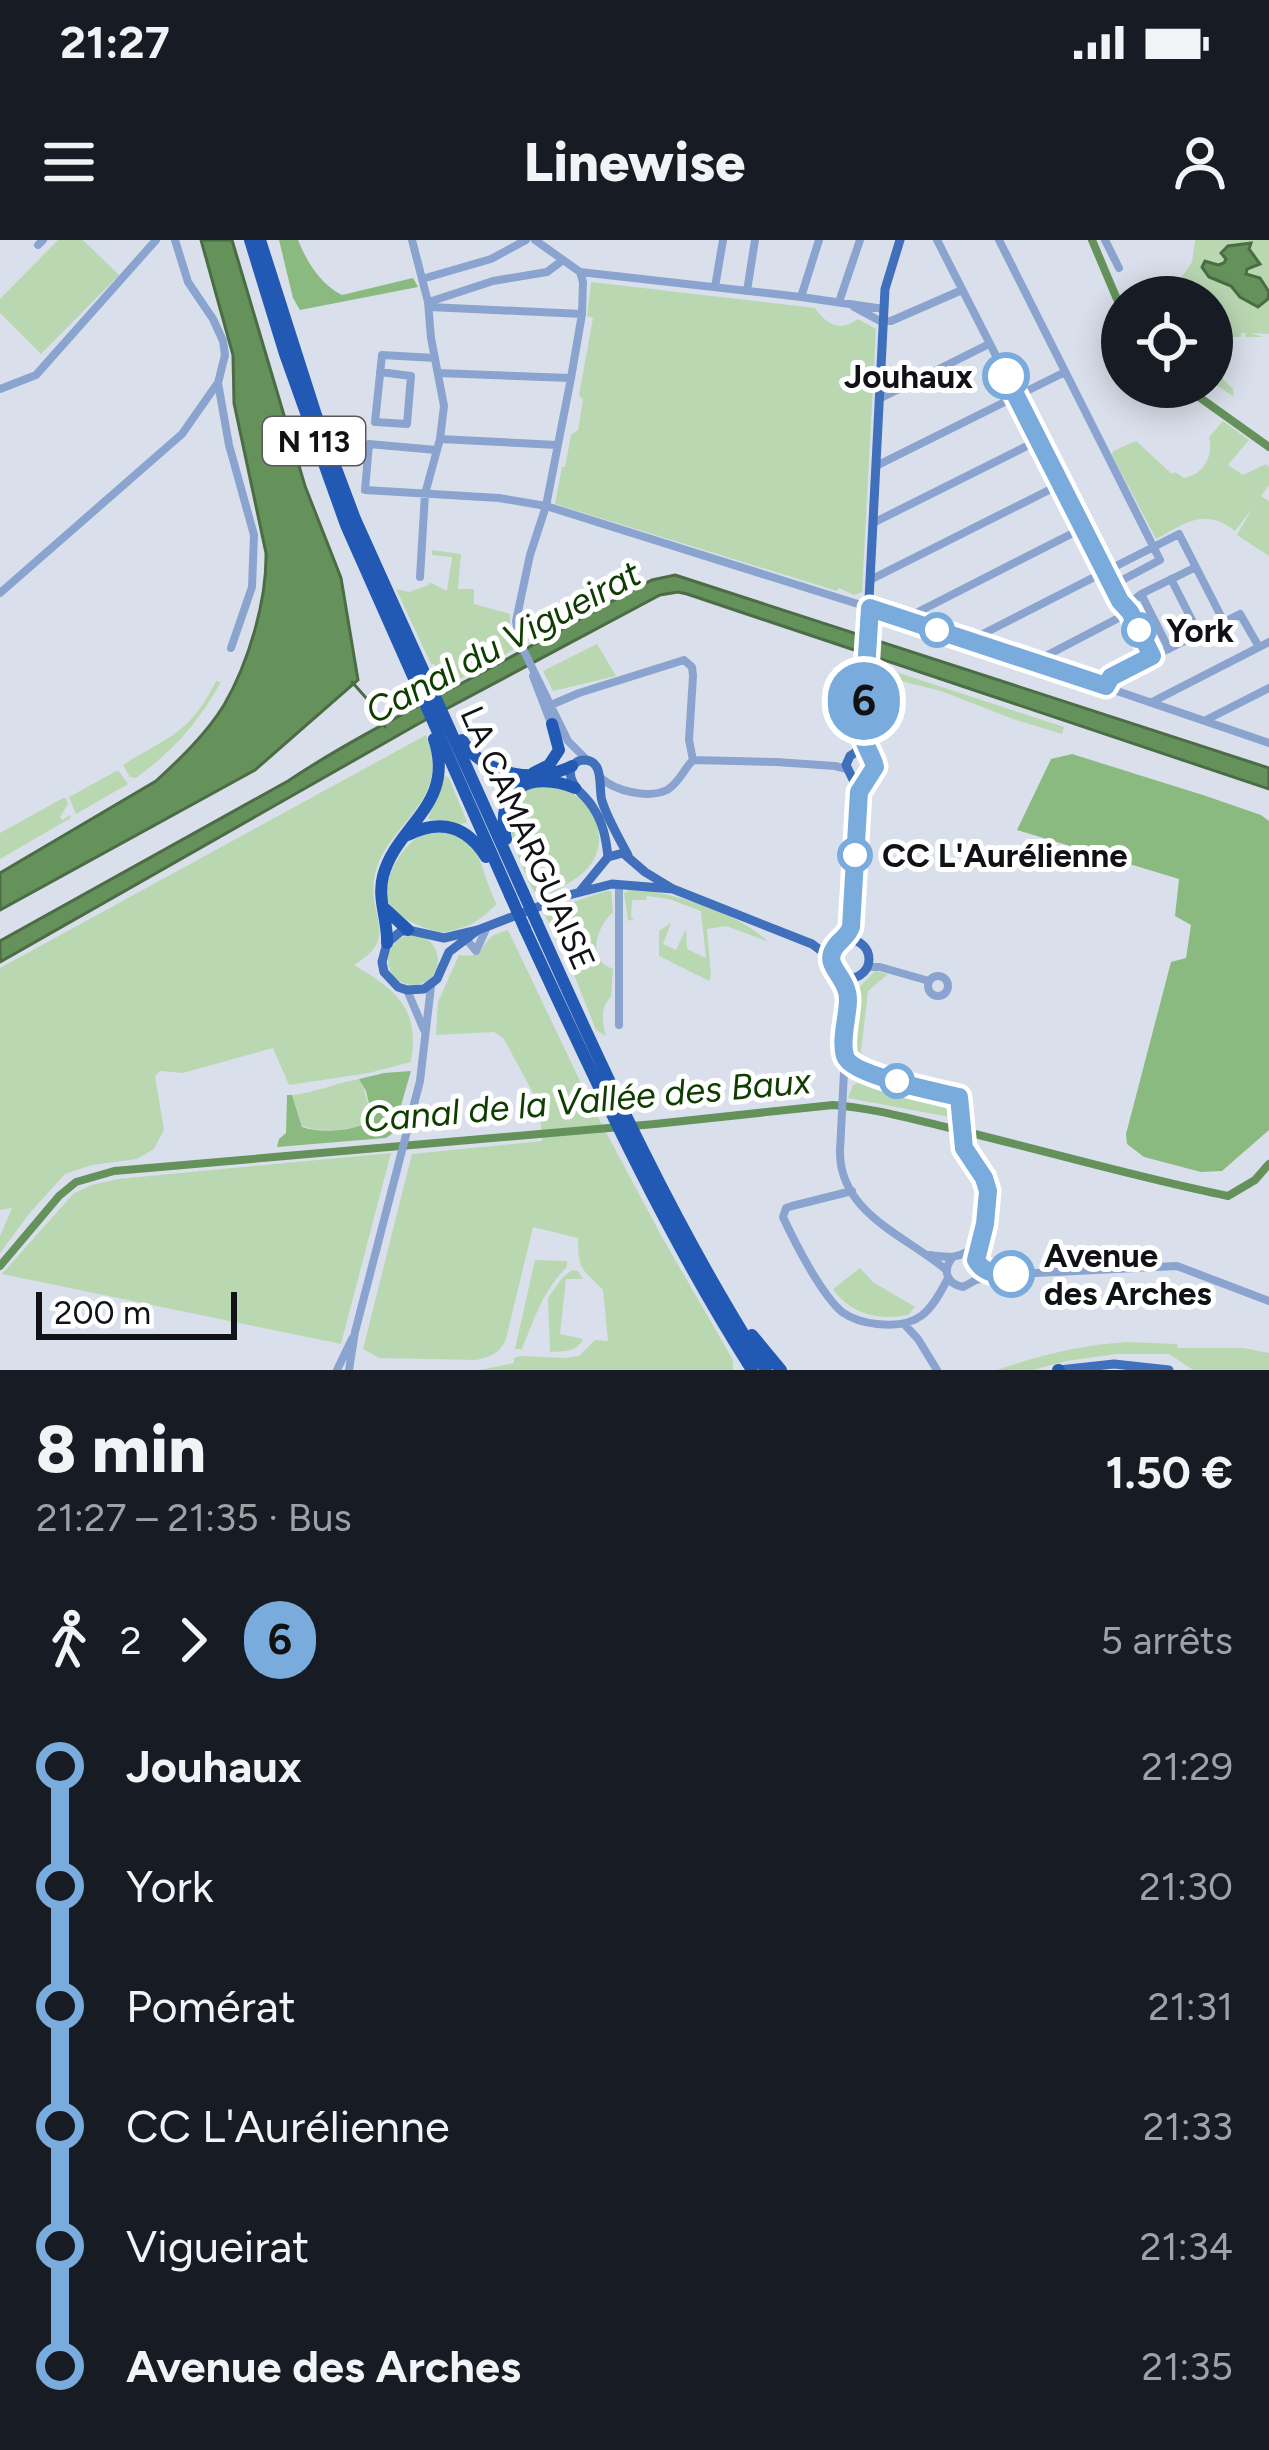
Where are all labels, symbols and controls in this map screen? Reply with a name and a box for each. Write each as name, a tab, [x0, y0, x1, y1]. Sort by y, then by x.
text: 21:27	[60, 15, 170, 69]
icon: menu	[36, 129, 102, 195]
icon: person	[1167, 129, 1233, 195]
text: Linewise	[524, 130, 745, 195]
map controls	[1101, 276, 1233, 408]
button: locate	[1101, 276, 1233, 408]
marker: Jouhaux	[984, 354, 1028, 398]
place label: Jouhaux	[844, 357, 973, 396]
road number: N 113	[263, 417, 365, 465]
water label: Canal du Vigueirat	[358, 551, 648, 733]
place label: York	[1166, 611, 1234, 650]
unlabelled marker	[921, 614, 953, 646]
marker: York	[1123, 614, 1155, 646]
line badge: 6	[825, 662, 903, 740]
text: 6	[852, 675, 876, 726]
street label: LA CAMARGUAISE	[452, 700, 604, 976]
place label: CC L'Aurélienne	[882, 836, 1128, 875]
marker: CC L'Aurélienne	[839, 839, 871, 871]
water label: Canal de la Vallée des Baux	[362, 1059, 813, 1141]
unlabelled marker	[881, 1065, 913, 1097]
place label: Avenue des Arches	[1044, 1236, 1212, 1313]
marker: Avenue des Arches	[989, 1252, 1033, 1296]
scale bar	[36, 1286, 237, 1339]
text: 200 m	[54, 1293, 151, 1332]
text: 8 min	[36, 1409, 206, 1489]
text: 1.50 €	[1106, 1445, 1233, 1499]
text: 21:27 – 21:35 · Bus	[36, 1494, 352, 1541]
icon: walk	[36, 1607, 102, 1673]
icon: forward	[160, 1607, 226, 1673]
text: 6	[268, 1614, 292, 1665]
text: 2	[120, 1617, 142, 1664]
text: 5 arrêts	[1100, 1617, 1233, 1664]
text: Jouhaux	[126, 1739, 302, 1793]
text: 21:29	[1141, 1743, 1233, 1790]
text: York	[126, 1859, 214, 1913]
text: 21:30	[1139, 1863, 1233, 1910]
text: Pomérat	[126, 1979, 296, 2033]
text: 21:31	[1148, 1983, 1233, 2030]
text: CC L'Aurélienne	[126, 2099, 450, 2153]
text: 21:33	[1143, 2103, 1233, 2150]
text: Vigueirat	[126, 2219, 309, 2273]
text: 21:34	[1140, 2223, 1233, 2270]
text: Avenue des Arches	[126, 2339, 521, 2393]
text: 21:35	[1142, 2343, 1233, 2390]

